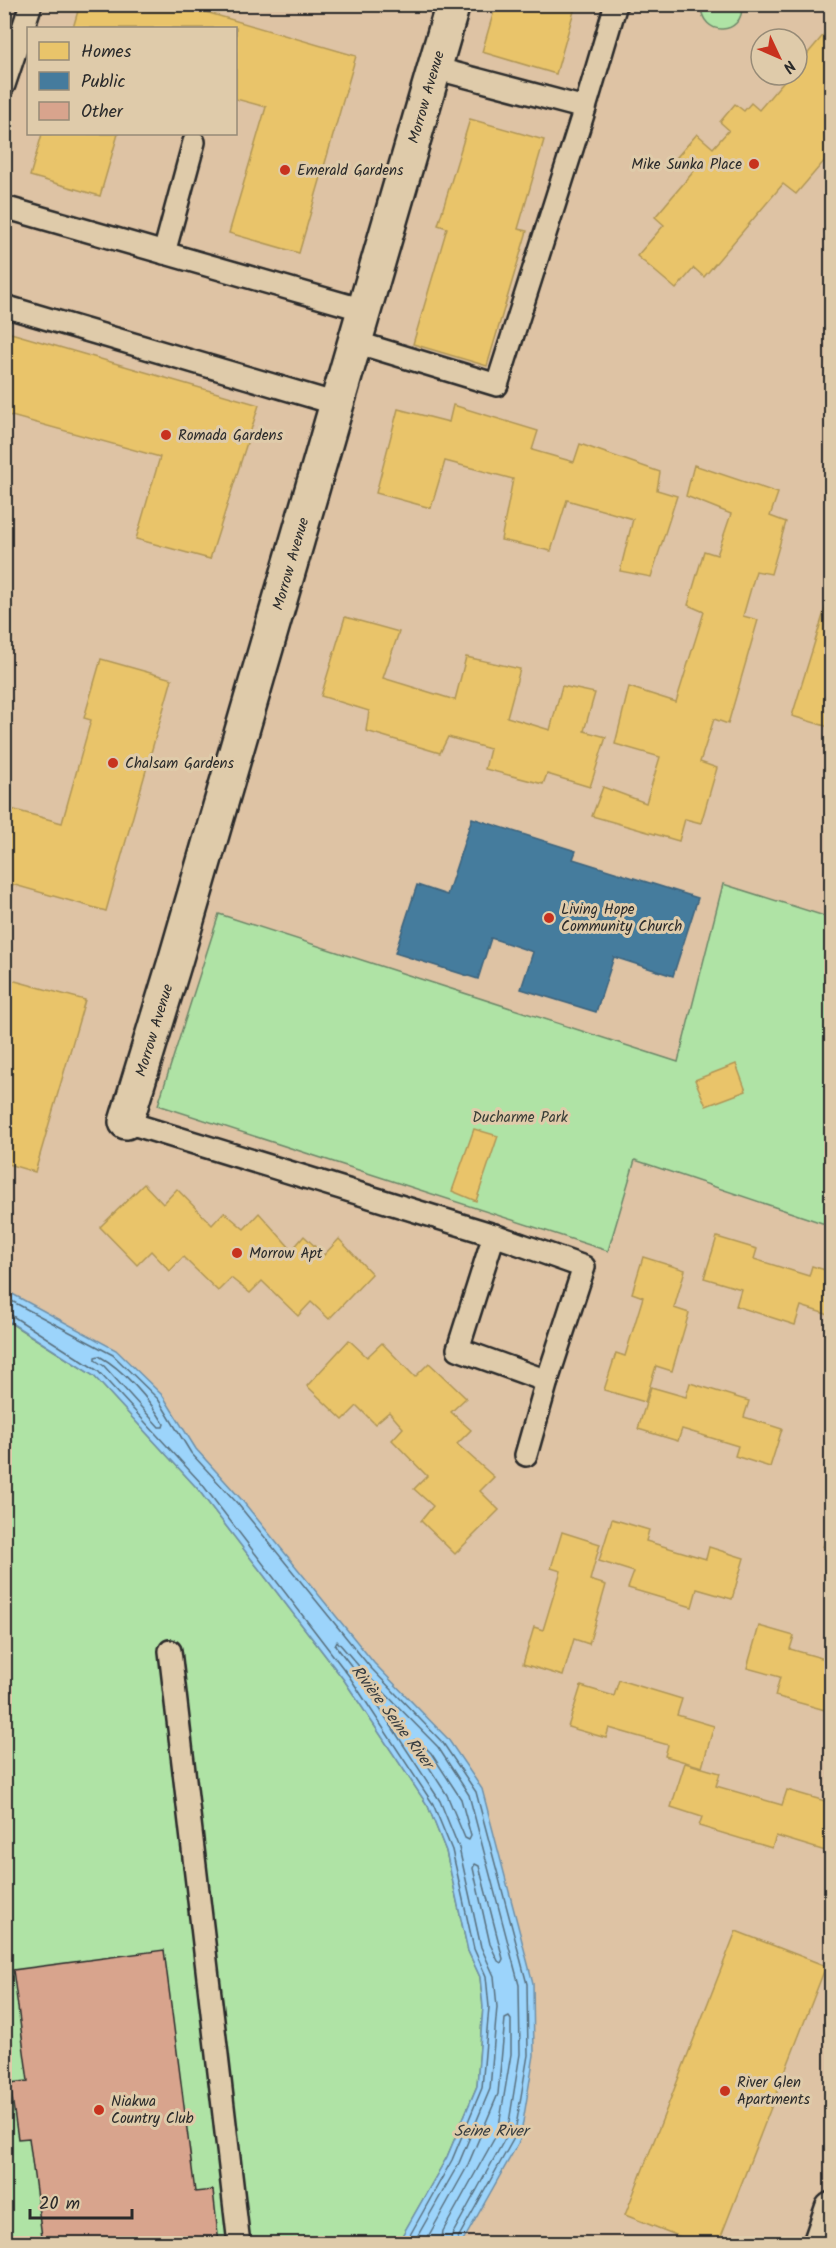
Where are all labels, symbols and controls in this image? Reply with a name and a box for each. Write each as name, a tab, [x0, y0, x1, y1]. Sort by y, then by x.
legend	[27, 27, 237, 135]
north arrow	[749, 27, 809, 87]
text: Homes	[81, 38, 132, 67]
street label: Morrow Avenue	[402, 48, 452, 147]
text: N	[776, 54, 801, 79]
text: Public	[81, 68, 126, 97]
text: Other	[81, 98, 124, 127]
place label: Mike Sunka Place	[631, 153, 742, 177]
marker: Mike Sunka Place	[747, 157, 761, 171]
place label: Emerald Gardens	[297, 159, 404, 183]
marker: Emerald Gardens	[278, 163, 292, 177]
place label: Romada Gardens	[178, 424, 283, 448]
marker: Romada Gardens	[159, 428, 173, 442]
street label: Morrow Avenue	[267, 514, 316, 613]
place label: Chalsam Gardens	[125, 752, 235, 776]
marker: Chalsam Gardens	[106, 756, 120, 770]
place label: Living Hope Community Church	[561, 898, 682, 939]
marker: Living Hope Community Church	[542, 911, 556, 925]
street label: Morrow Avenue	[130, 981, 180, 1080]
park label: Ducharme Park	[472, 1106, 569, 1130]
place label: Morrow Apt	[249, 1242, 323, 1266]
marker: Morrow Apt	[230, 1246, 244, 1260]
water label: Rivière Seine River	[345, 1660, 441, 1777]
place label: River Glen Apartments	[737, 2071, 811, 2112]
marker: River Glen Apartments	[718, 2084, 732, 2098]
place label: Niakwa Country Club	[111, 2090, 194, 2131]
marker: Niakwa Country Club	[92, 2103, 106, 2117]
water label: Seine River	[454, 2119, 532, 2144]
scale bar	[30, 2182, 132, 2220]
text: 20 m	[39, 2190, 80, 2219]

